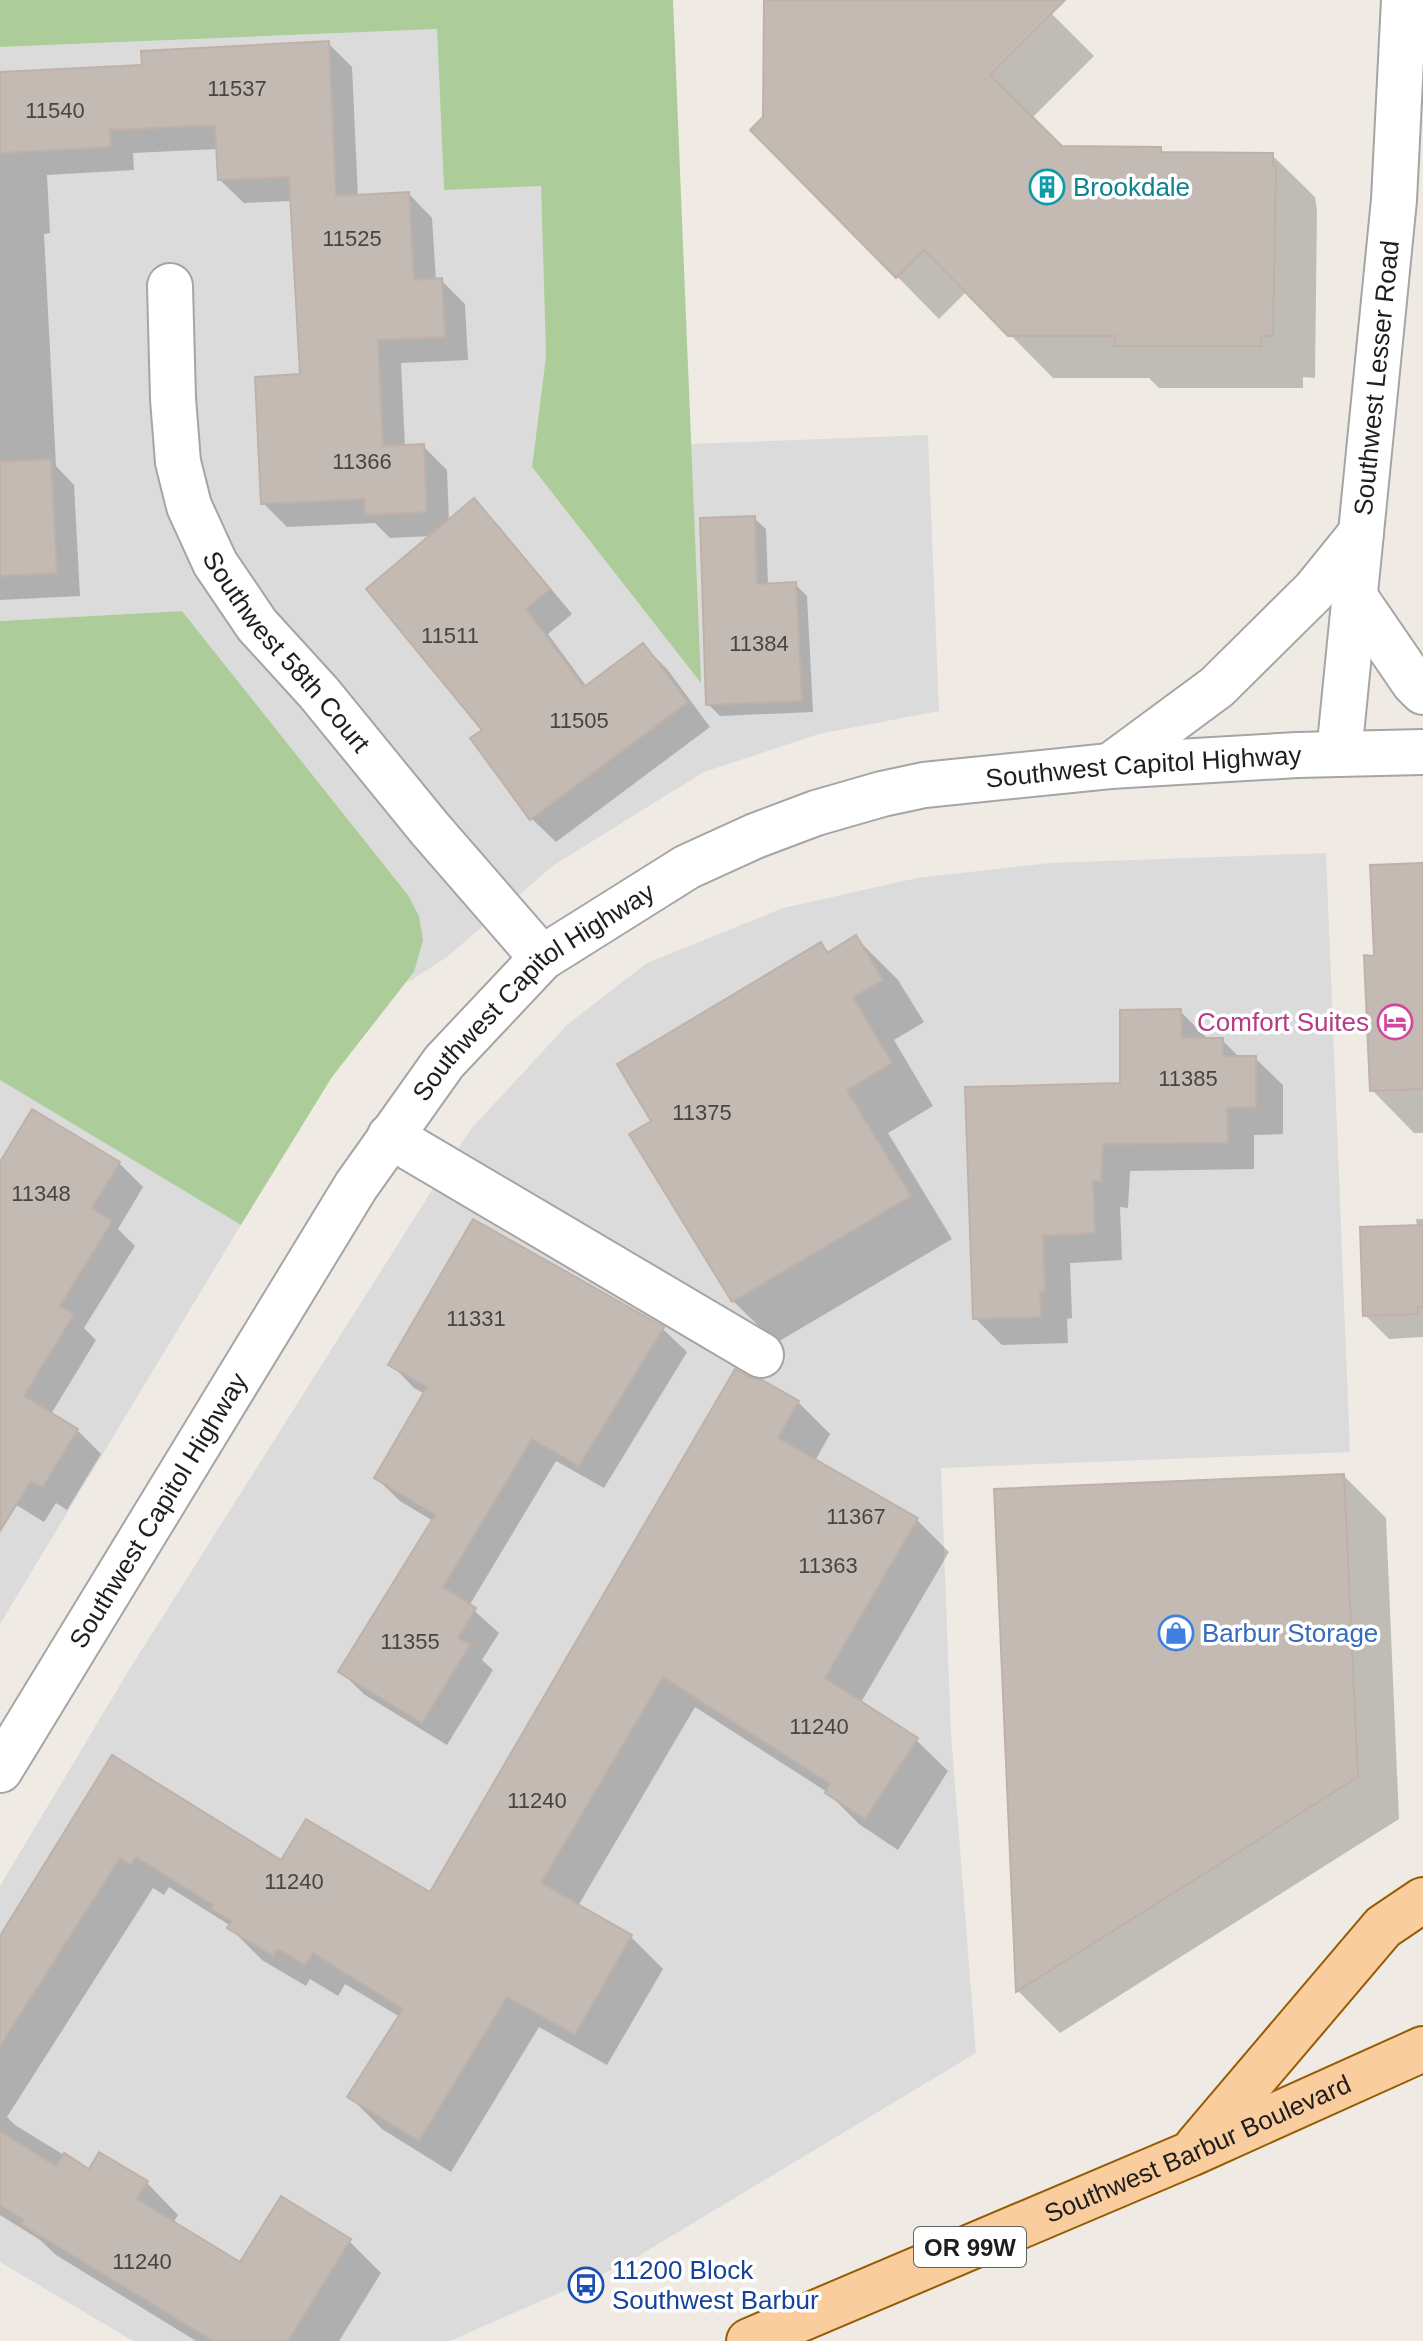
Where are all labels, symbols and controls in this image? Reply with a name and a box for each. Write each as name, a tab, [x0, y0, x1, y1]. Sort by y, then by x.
house number: 11537	[207, 76, 267, 101]
house number: 11540	[25, 98, 85, 123]
building icon: Brookdale	[1028, 168, 1066, 206]
place label: Brookdale	[1073, 172, 1190, 202]
house number: 11525	[322, 226, 382, 251]
street label: Southwest Lesser Road	[1348, 239, 1405, 517]
house number: 11366	[332, 449, 392, 474]
street label: Southwest 58th Court	[197, 546, 377, 759]
house number: 11511	[421, 623, 479, 648]
house number: 11384	[729, 631, 789, 656]
house number: 11505	[549, 708, 609, 733]
street label: Southwest Capitol Highway	[984, 740, 1302, 794]
street label: Southwest Capitol Highway	[406, 876, 660, 1107]
hotel icon: Comfort Suites	[1376, 1003, 1414, 1041]
place label: Comfort Suites	[1197, 1007, 1369, 1037]
house number: 11385	[1158, 1066, 1218, 1091]
house number: 11375	[672, 1100, 732, 1125]
house number: 11348	[11, 1181, 71, 1206]
house number: 11331	[446, 1306, 506, 1331]
street label: Southwest Capitol Highway	[63, 1367, 253, 1653]
house number: 11367	[826, 1504, 886, 1529]
house number: 11363	[798, 1553, 858, 1578]
shop icon: Barbur Storage	[1157, 1614, 1195, 1652]
place label: Barbur Storage	[1202, 1618, 1378, 1648]
house number: 11355	[380, 1629, 440, 1654]
house number: 11240	[789, 1714, 849, 1739]
house number: 11240	[507, 1788, 567, 1813]
house number: 11240	[264, 1869, 324, 1894]
street label: Southwest Barbur Boulevard	[1040, 2069, 1355, 2229]
road number: OR 99W	[914, 2227, 1026, 2267]
house number: 11240	[112, 2249, 172, 2274]
place label: 11200 Block Southwest Barbur	[612, 2255, 819, 2315]
bus stop icon: 11200 Block Southwest Barbur	[567, 2266, 605, 2304]

